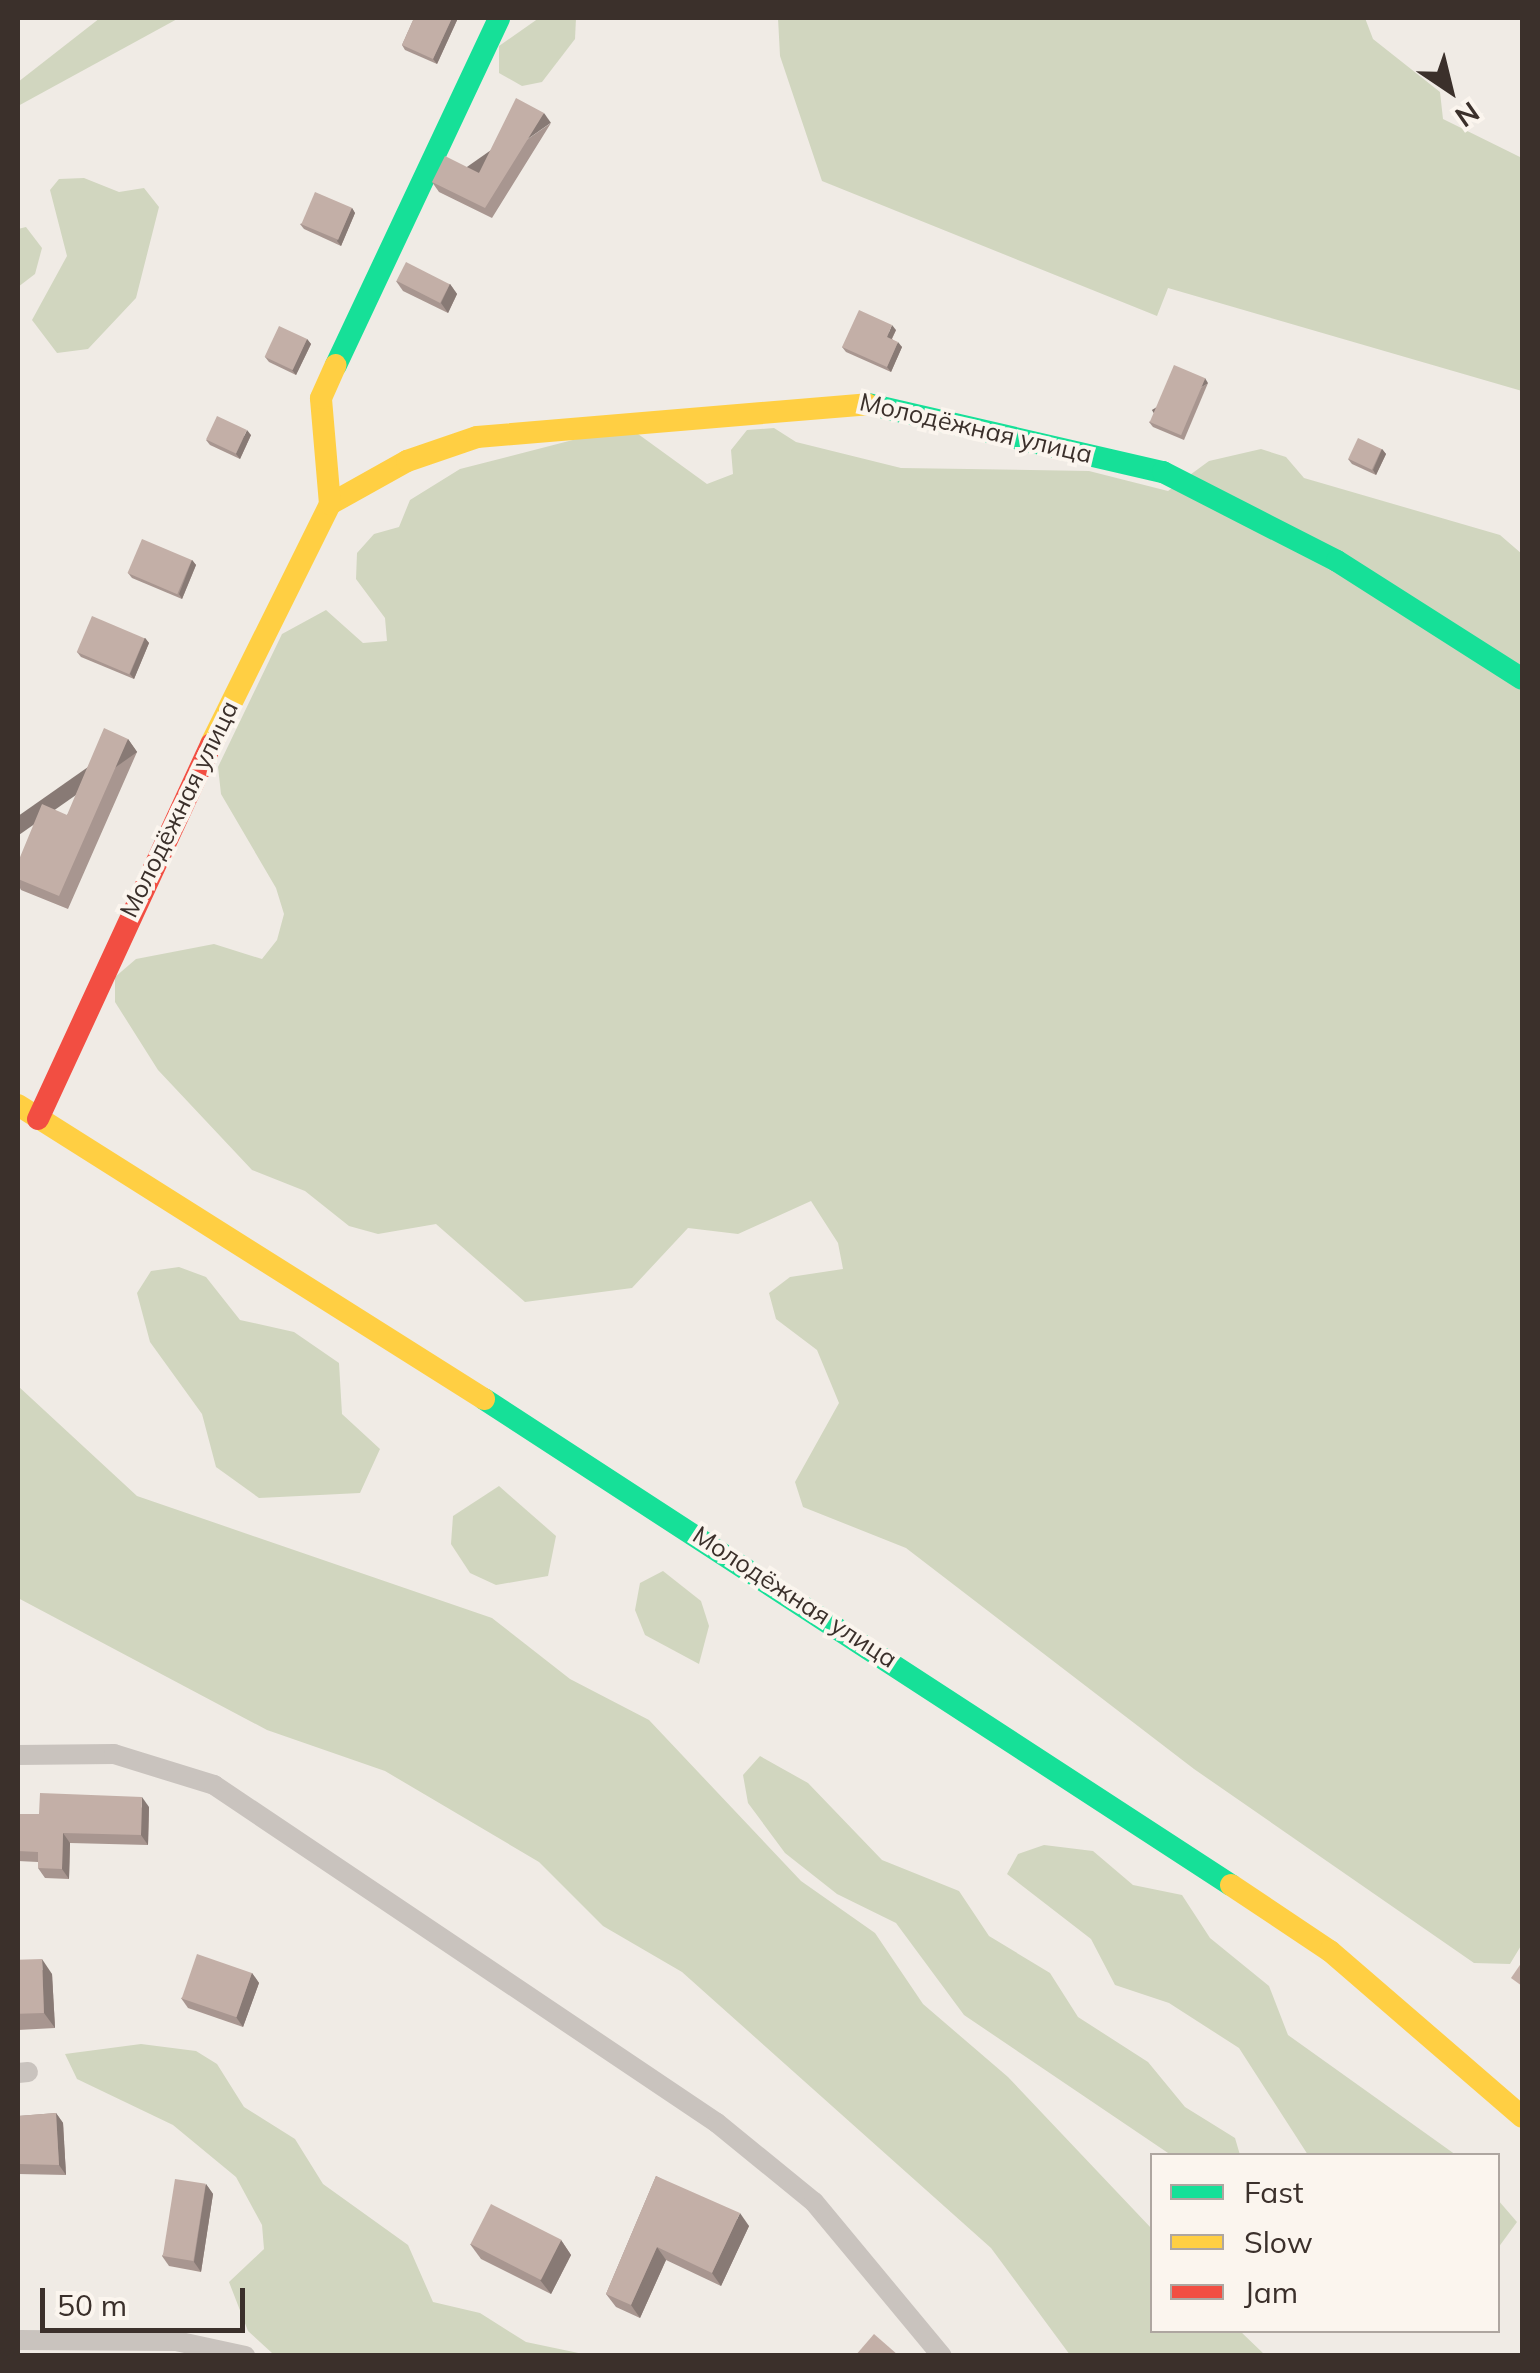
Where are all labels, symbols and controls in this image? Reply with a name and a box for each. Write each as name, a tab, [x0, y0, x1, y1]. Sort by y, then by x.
north arrow	[1400, 40, 1500, 140]
text: N	[1449, 95, 1486, 135]
street label: Молодёжная улица	[857, 387, 1095, 469]
street label: Молодёжная улица	[113, 696, 245, 922]
street label: Молодёжная улица	[687, 1520, 903, 1674]
legend	[1150, 2153, 1500, 2333]
text: Fast	[1244, 2173, 1304, 2211]
text: Slow	[1244, 2223, 1313, 2261]
scale bar	[45, 2268, 250, 2330]
text: Jam	[1244, 2273, 1298, 2311]
text: 50 m	[57, 2286, 127, 2324]

